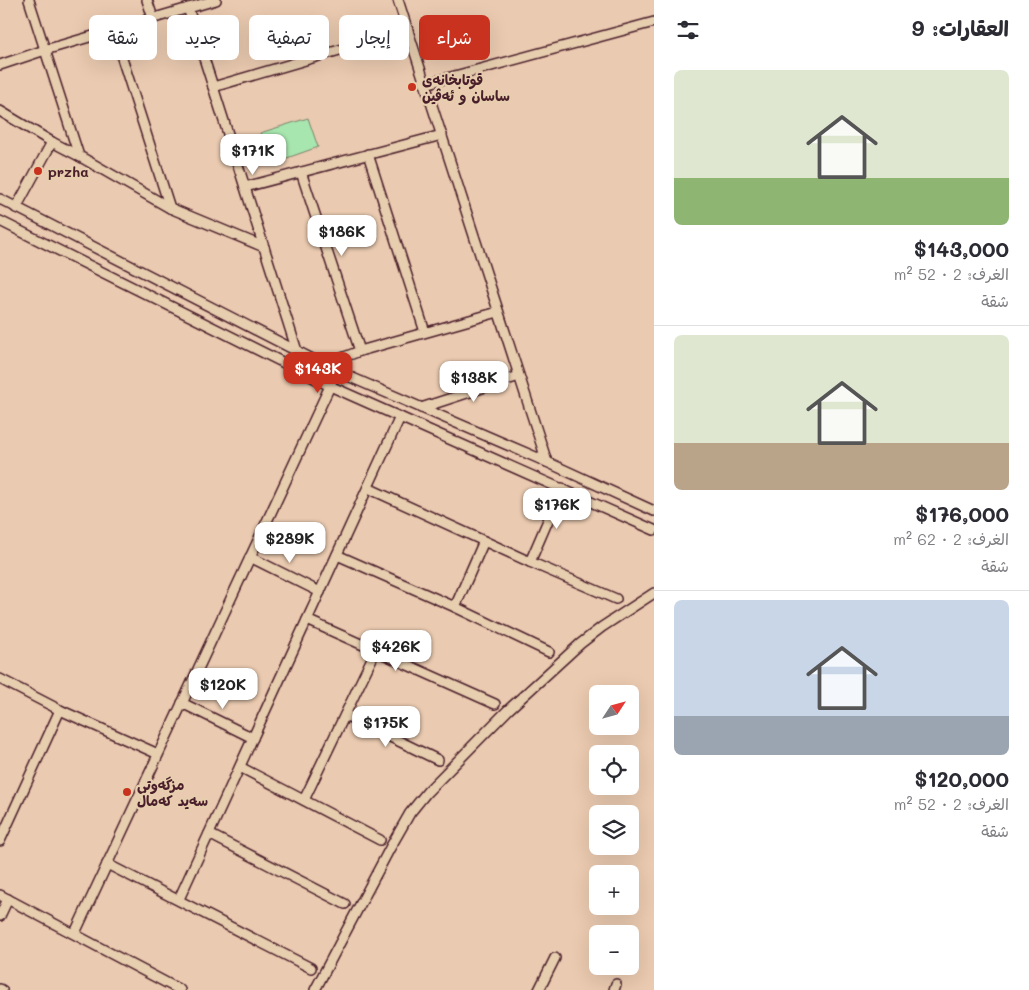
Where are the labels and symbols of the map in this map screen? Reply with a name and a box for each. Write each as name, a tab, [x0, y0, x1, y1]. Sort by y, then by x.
place label: قوتابخانەی ساسان و ئەڤین	[422, 70, 510, 105]
marker: قوتابخانەی ساسان و ئەڤین	[406, 81, 418, 93]
pin: $171K	[218, 134, 288, 176]
place label: przha	[48, 162, 89, 181]
marker: przha	[32, 165, 44, 177]
pin: $186K	[307, 214, 377, 257]
pin: $143K	[283, 352, 353, 394]
pin: $138K	[439, 360, 509, 403]
pin: $176K	[522, 488, 592, 530]
pin: $289K	[255, 522, 325, 564]
pin: $426K	[361, 630, 431, 672]
pin: $120K	[188, 668, 258, 710]
north arrow	[589, 685, 639, 735]
pin: $175K	[351, 706, 421, 748]
place label: مزگەوتی سەید کەمال	[137, 775, 208, 810]
marker: مزگەوتی سەید کەمال	[121, 786, 133, 798]

